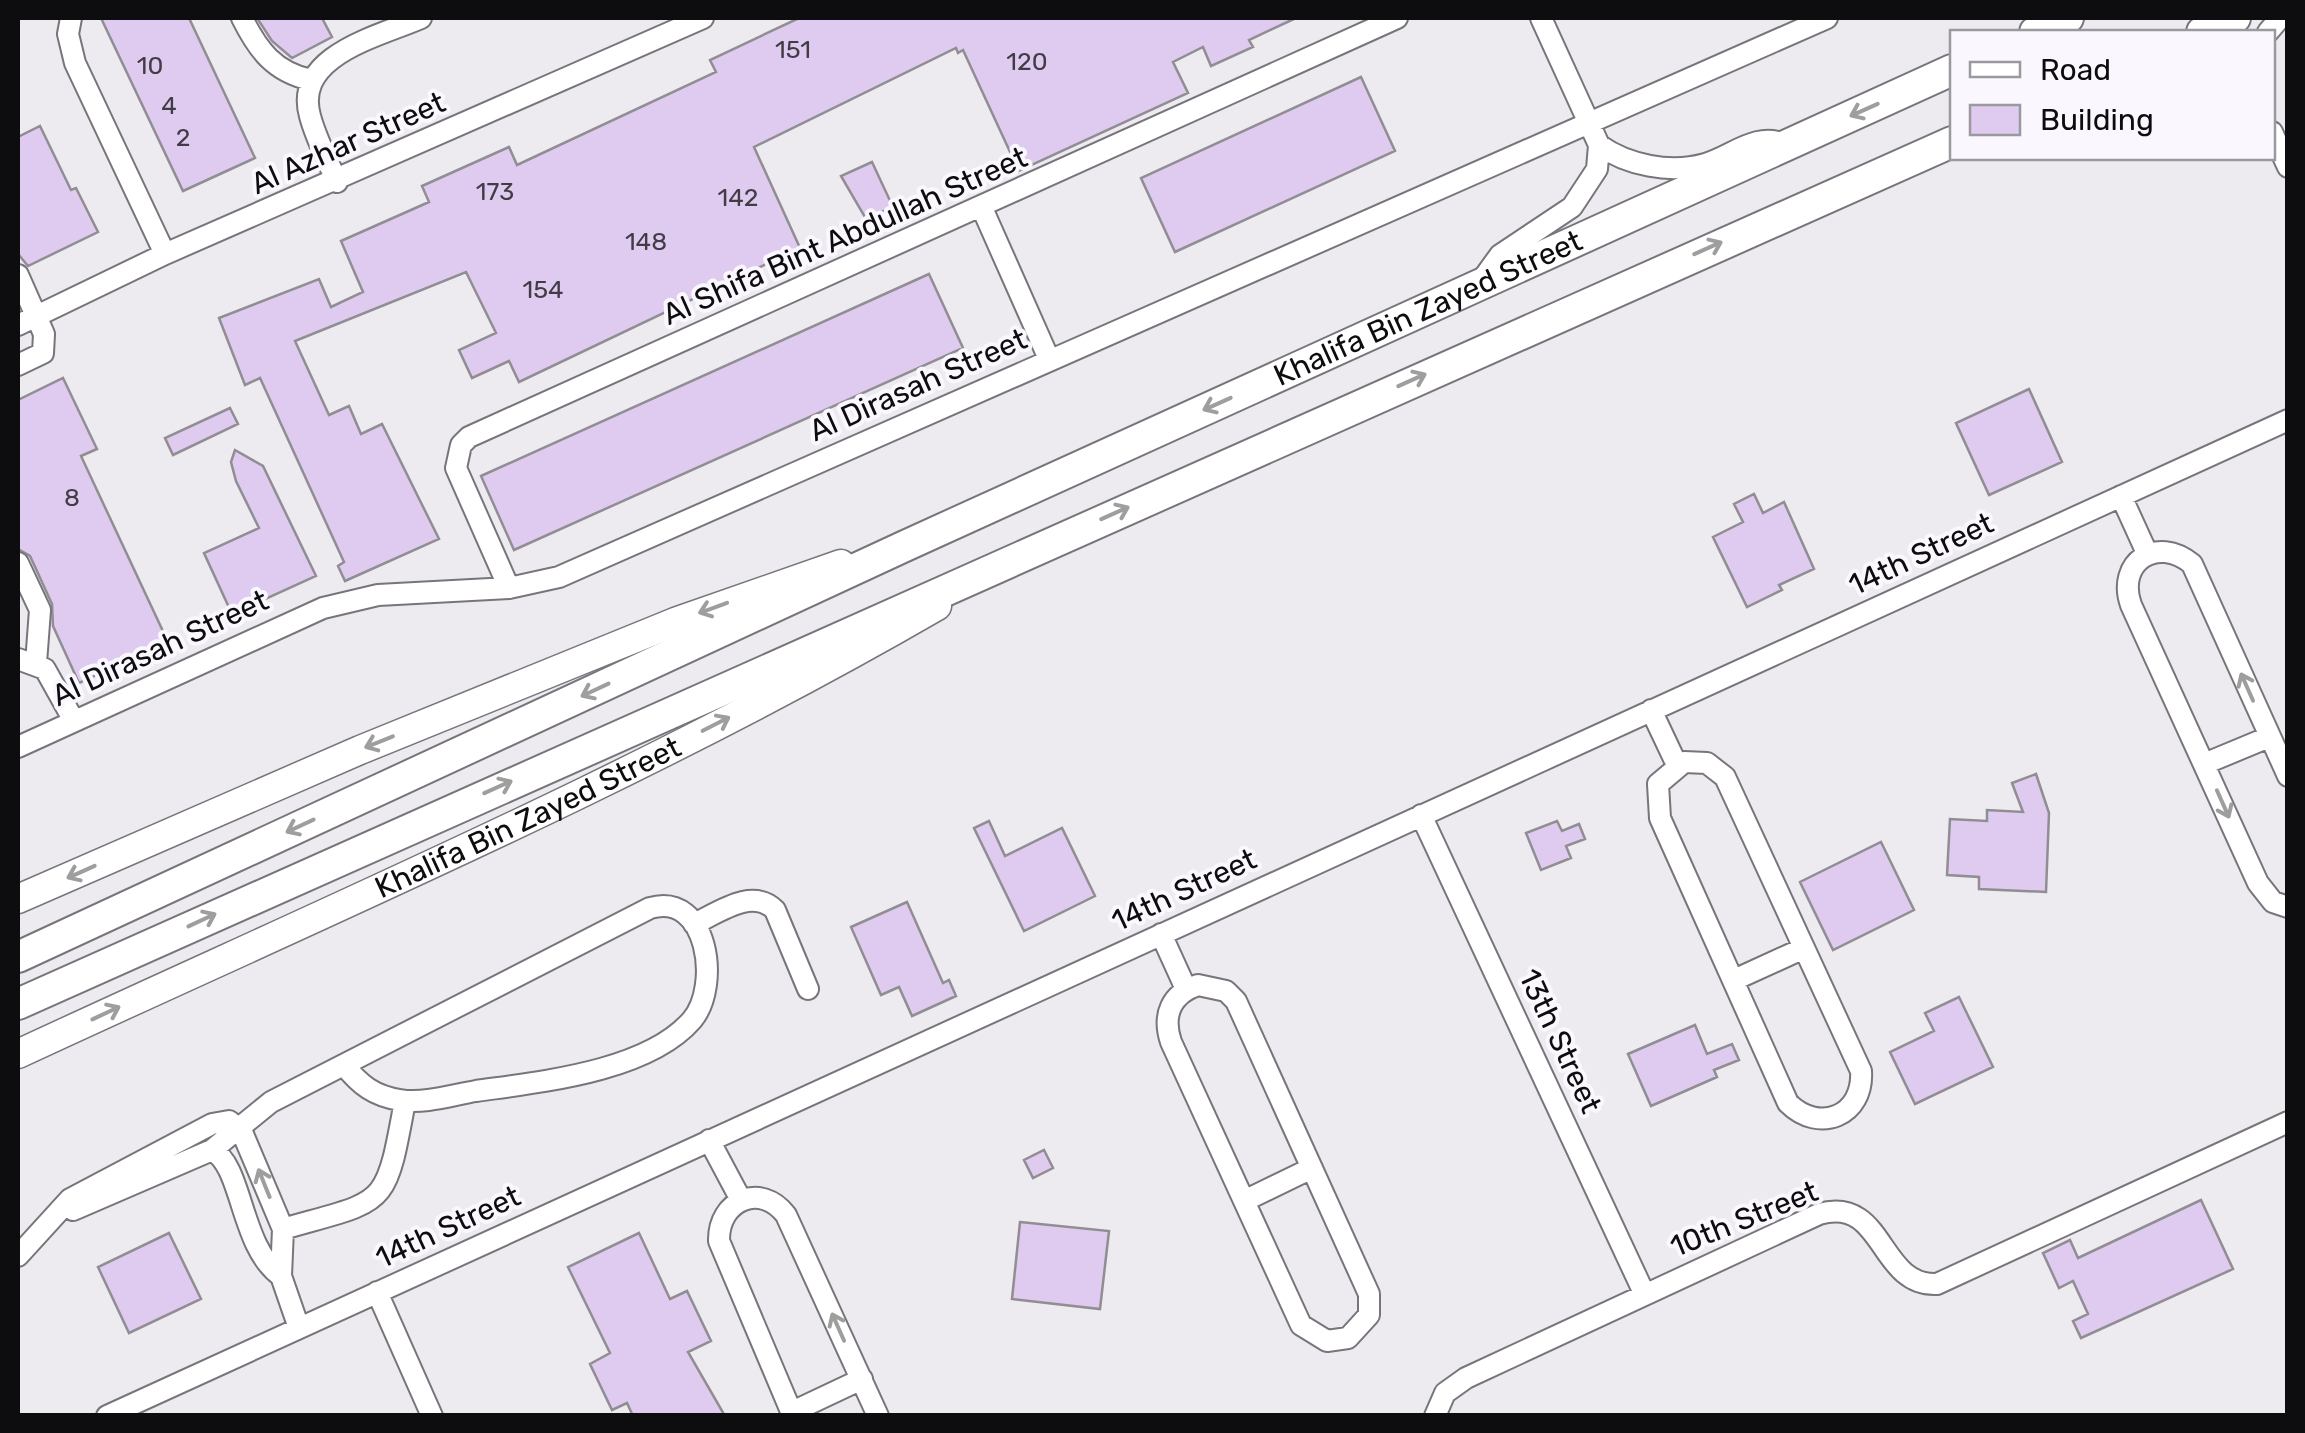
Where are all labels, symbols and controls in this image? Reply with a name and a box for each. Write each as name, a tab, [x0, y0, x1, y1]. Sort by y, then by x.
legend	[1950, 30, 2275, 160]
house number: 151	[775, 35, 811, 64]
house number: 120	[1006, 47, 1048, 76]
house number: 10	[137, 51, 163, 80]
text: Road	[2040, 52, 2111, 88]
street label: Al Azhar Street	[245, 84, 451, 202]
house number: 4	[161, 91, 177, 120]
one-way arrow	[1850, 102, 1880, 121]
text: Building	[2040, 102, 2154, 138]
house number: 2	[176, 123, 190, 152]
street label: Al Shifa Bint Abdullah Street	[657, 139, 1033, 333]
house number: 173	[476, 177, 514, 206]
house number: 142	[718, 183, 758, 212]
street label: Khalifa Bin Zayed Street	[1268, 223, 1588, 394]
house number: 148	[625, 227, 667, 256]
one-way arrow	[1692, 238, 1723, 256]
house number: 154	[522, 275, 564, 304]
street label: Al Dirasah Street	[804, 321, 1033, 449]
one-way arrow	[1396, 370, 1426, 389]
one-way arrow	[1203, 395, 1233, 414]
house number: 8	[64, 483, 80, 512]
one-way arrow	[1099, 502, 1129, 521]
street label: 14th Street	[1843, 505, 1999, 603]
street label: Al Dirasah Street	[46, 582, 274, 714]
one-way arrow	[698, 600, 729, 618]
one-way arrow	[2237, 672, 2255, 703]
one-way arrow	[580, 681, 610, 700]
one-way arrow	[700, 714, 730, 733]
street label: Khalifa Bin Zayed Street	[369, 729, 687, 906]
one-way arrow	[364, 734, 394, 752]
one-way arrow	[482, 777, 513, 795]
one-way arrow	[2214, 789, 2233, 819]
one-way arrow	[286, 818, 316, 837]
street label: 14th Street	[1106, 841, 1262, 939]
one-way arrow	[66, 864, 97, 882]
one-way arrow	[186, 910, 217, 928]
street label: 13th Street	[1511, 963, 1609, 1119]
one-way arrow	[90, 1003, 120, 1022]
one-way arrow	[253, 1168, 271, 1199]
street label: 10th Street	[1665, 1173, 1823, 1265]
street label: 14th Street	[370, 1178, 526, 1276]
one-way arrow	[828, 1312, 846, 1343]

